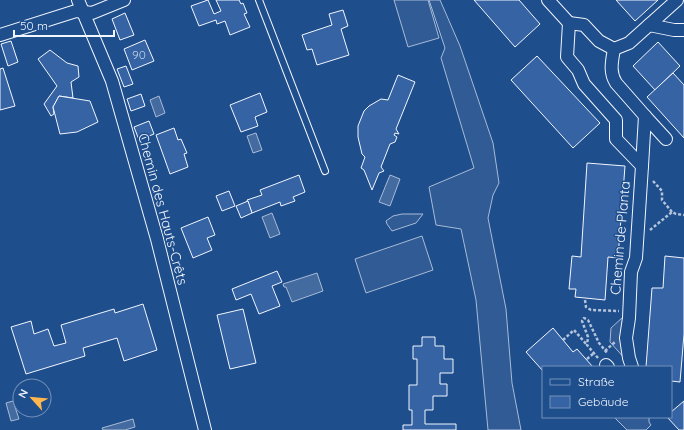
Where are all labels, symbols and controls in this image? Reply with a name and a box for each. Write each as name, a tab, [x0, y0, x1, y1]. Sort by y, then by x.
scale bar	[14, 12, 114, 38]
text: 50 m	[20, 18, 48, 33]
house number: 90	[132, 47, 146, 62]
street label: Chemin des Hauts-Crêts	[134, 131, 192, 287]
street label: Chemin de Planta	[606, 180, 634, 296]
legend	[542, 366, 672, 418]
text: Straße	[578, 374, 615, 389]
north arrow	[12, 378, 52, 418]
text: N	[15, 387, 31, 400]
text: Gebäude	[578, 394, 629, 409]

